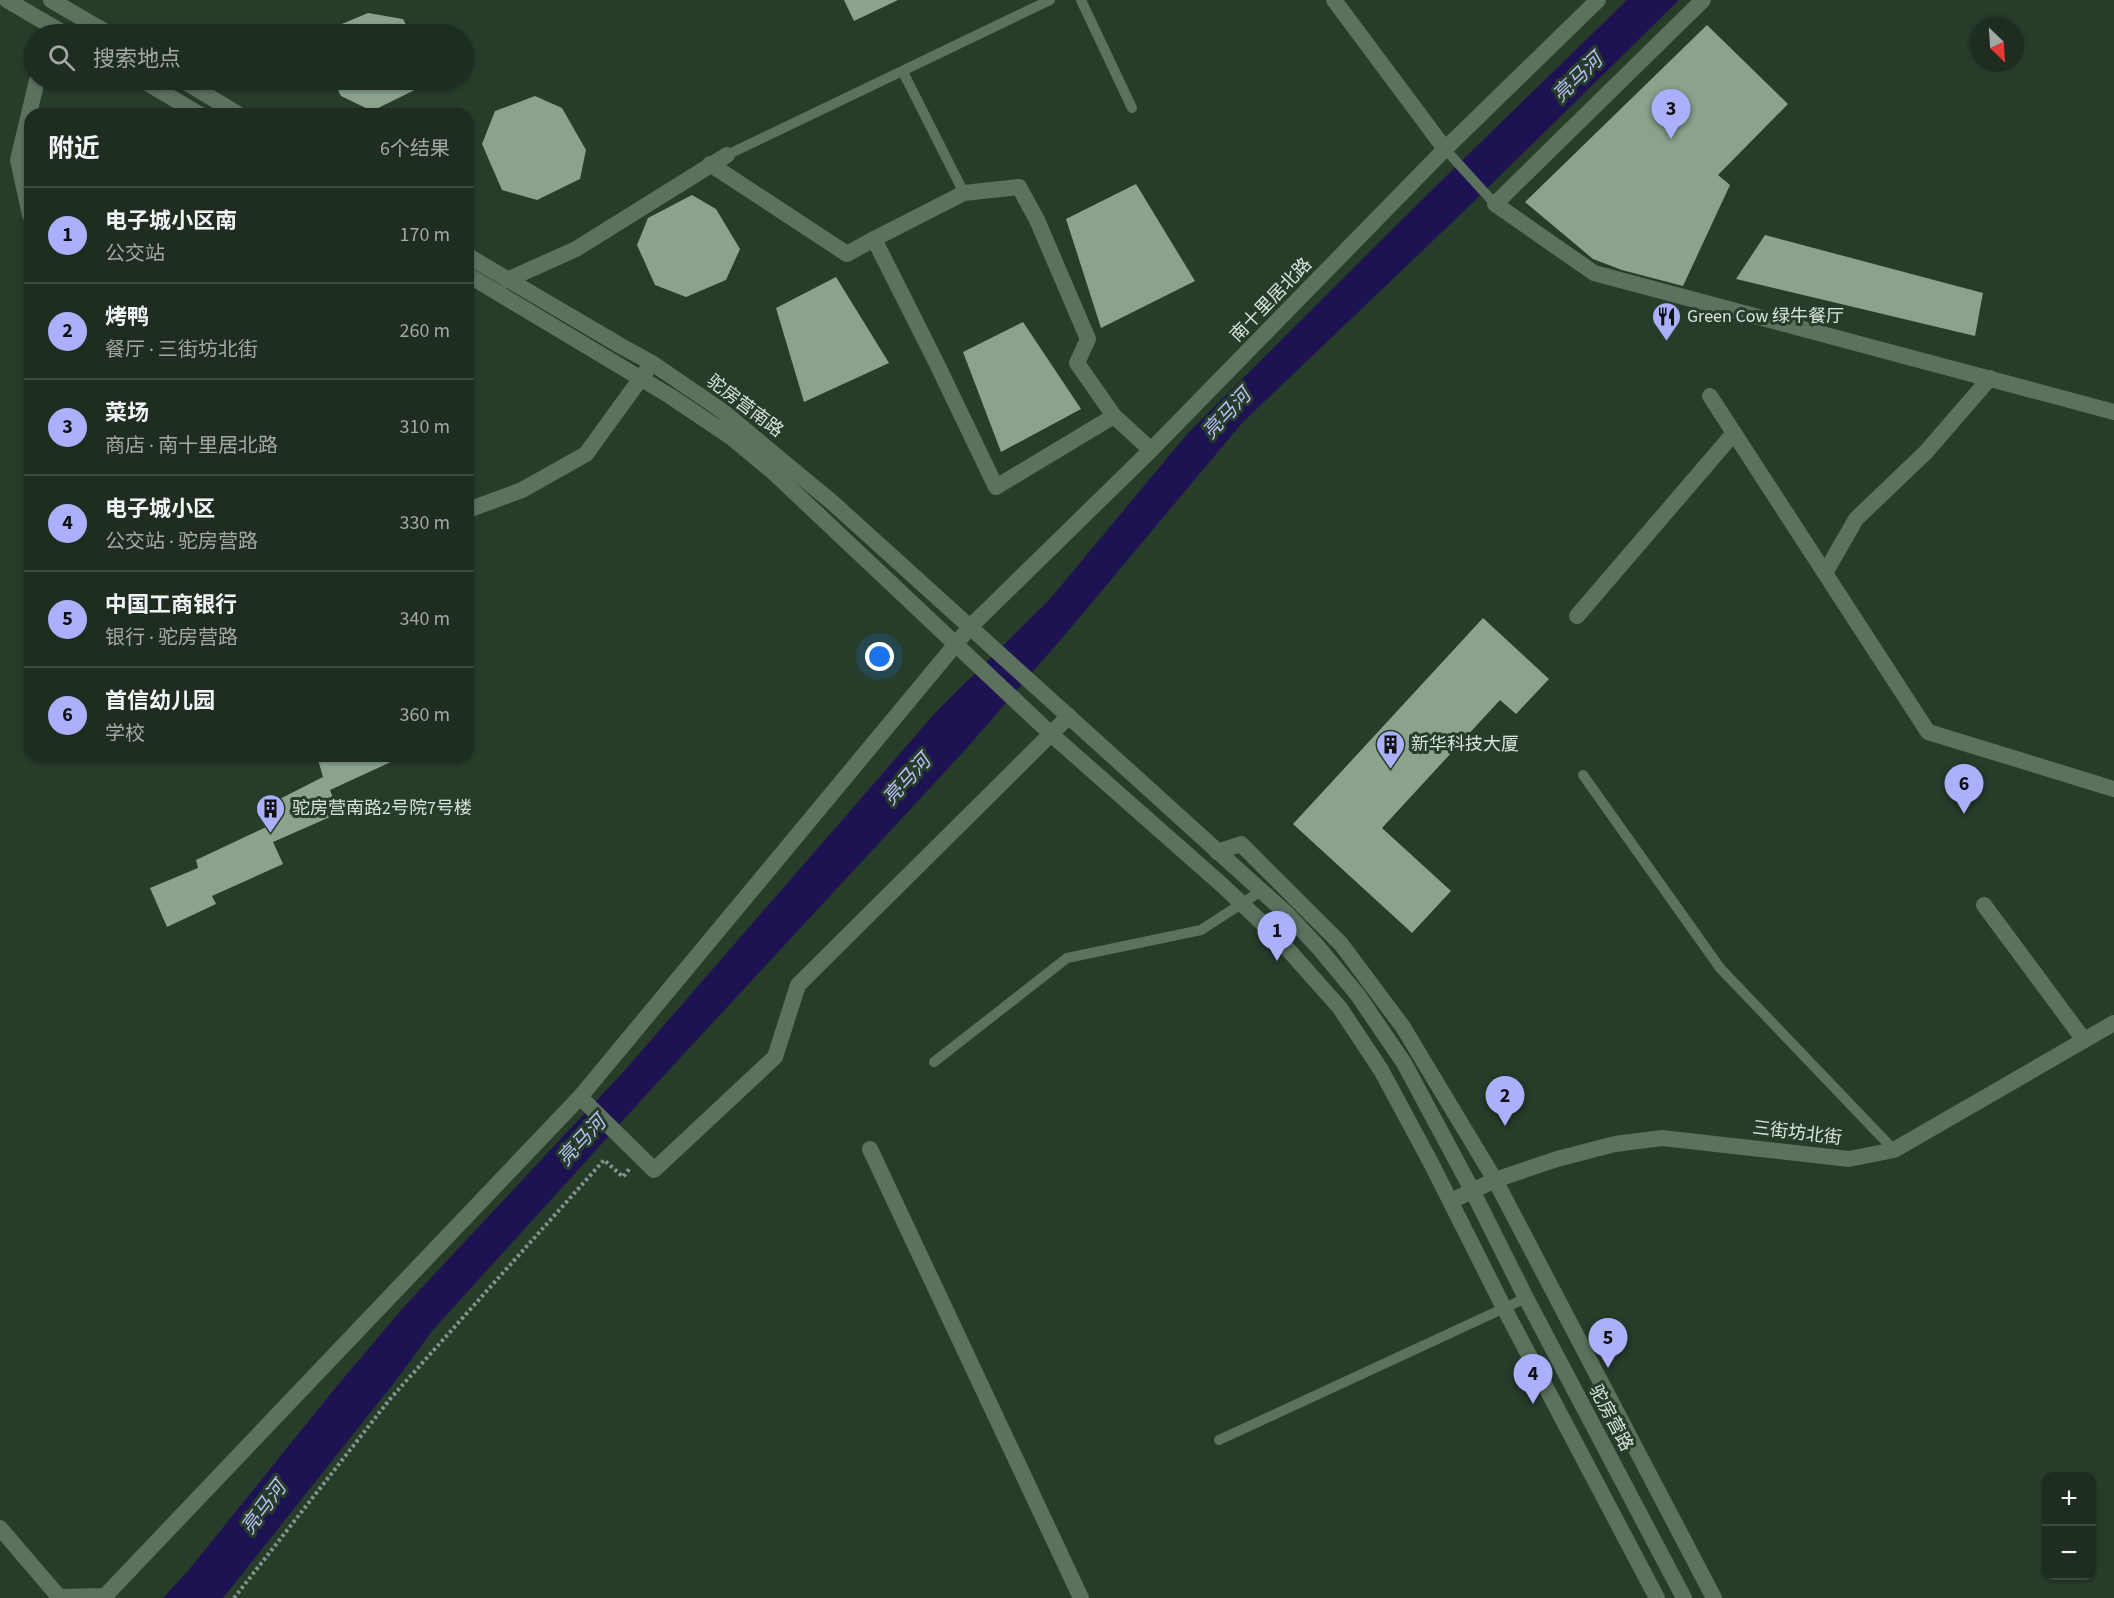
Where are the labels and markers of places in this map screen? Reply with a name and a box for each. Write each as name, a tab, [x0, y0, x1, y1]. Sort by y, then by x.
pin: 3	[1652, 90, 1690, 139]
restaurant icon: Green Cow 绿牛餐厅	[1650, 300, 1682, 342]
place label: Green Cow 绿牛餐厅	[1687, 304, 1844, 329]
building icon: 新华科技大厦	[1374, 728, 1406, 770]
place label: 新华科技大厦	[1411, 732, 1519, 757]
pin: 6	[1944, 764, 1984, 814]
building icon: 驼房营南路2号院7号楼	[255, 792, 287, 834]
place label: 驼房营南路2号院7号楼	[292, 796, 472, 821]
pin: 1	[1258, 912, 1296, 961]
pin: 2	[1486, 1076, 1524, 1126]
pin: 5	[1588, 1318, 1628, 1368]
pin: 4	[1514, 1354, 1552, 1404]

